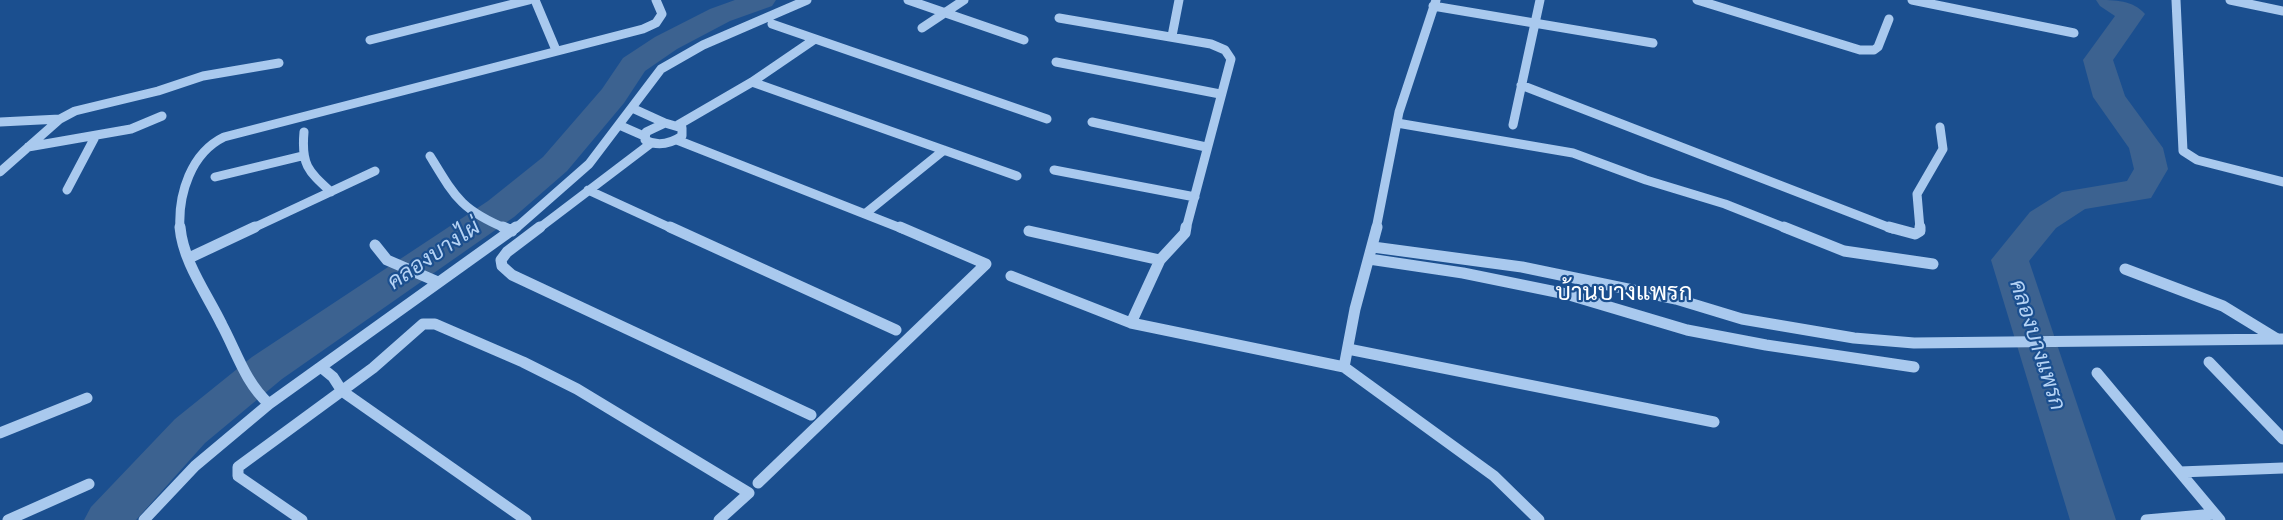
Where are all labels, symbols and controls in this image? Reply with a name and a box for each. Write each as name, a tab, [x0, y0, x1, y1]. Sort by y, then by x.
water label: คลองบางไผ่	[383, 214, 485, 296]
water label: คลองบางแพรก	[2003, 276, 2071, 414]
district label: บ้านบางแพรก	[1555, 279, 1693, 307]

